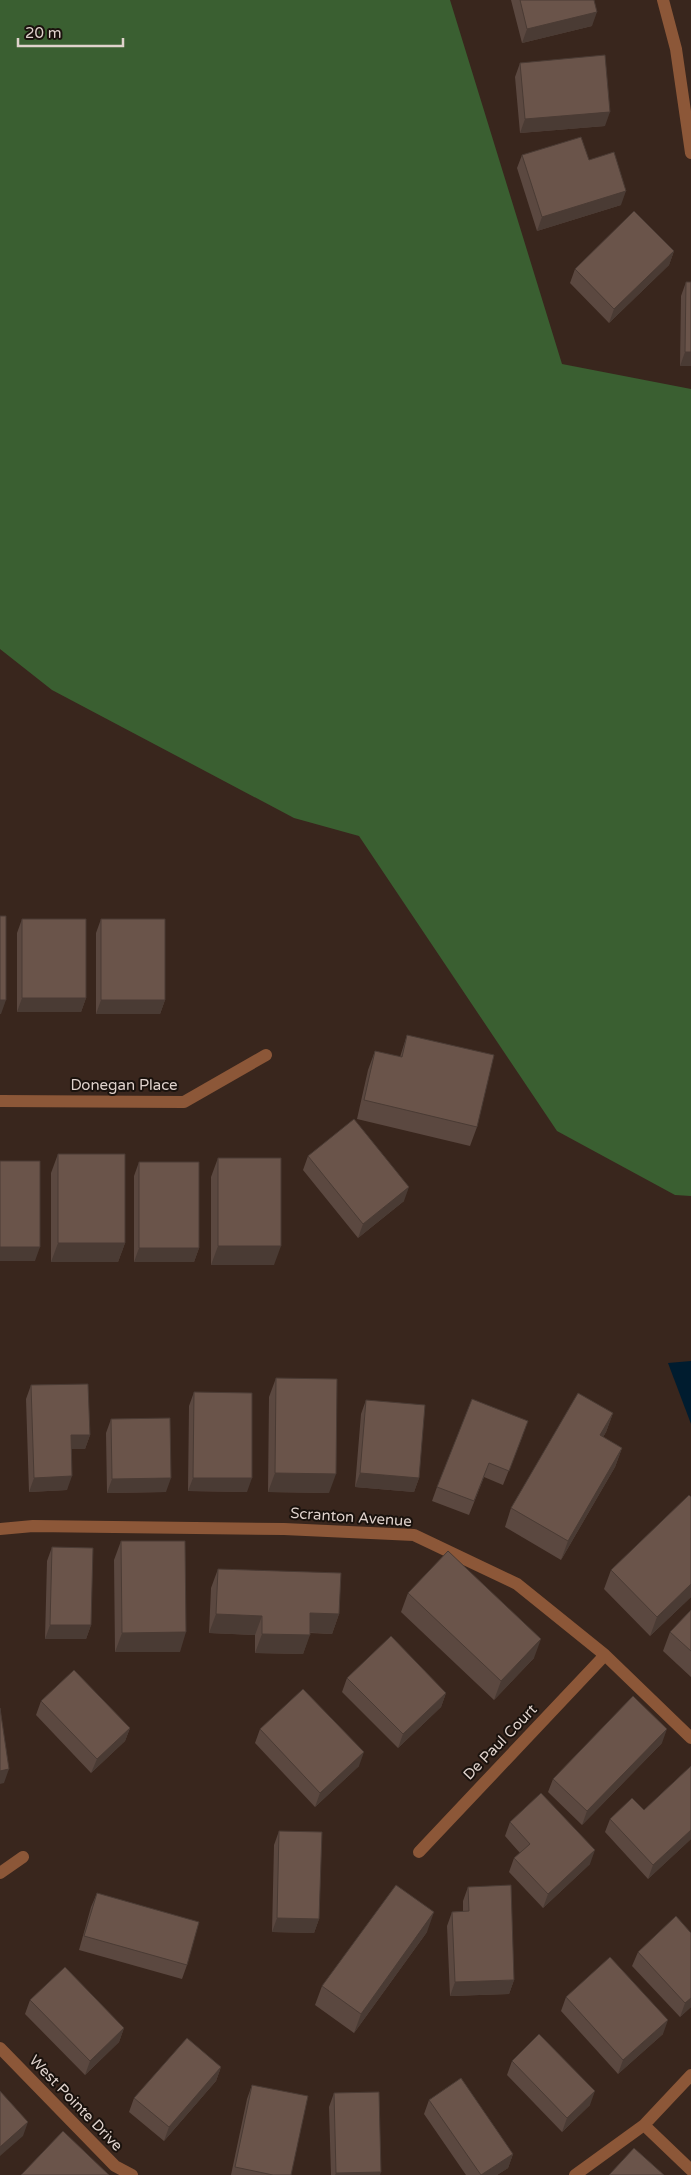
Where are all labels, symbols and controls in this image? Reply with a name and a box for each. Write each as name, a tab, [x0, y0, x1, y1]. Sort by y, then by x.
scale bar	[18, 15, 122, 47]
text: 20 m	[25, 24, 62, 42]
street label: Donegan Place	[70, 1076, 178, 1094]
street label: Scranton Avenue	[290, 1504, 412, 1530]
street label: De Paul Court	[459, 1700, 541, 1784]
street label: West Pointe Drive	[26, 2051, 126, 2155]

